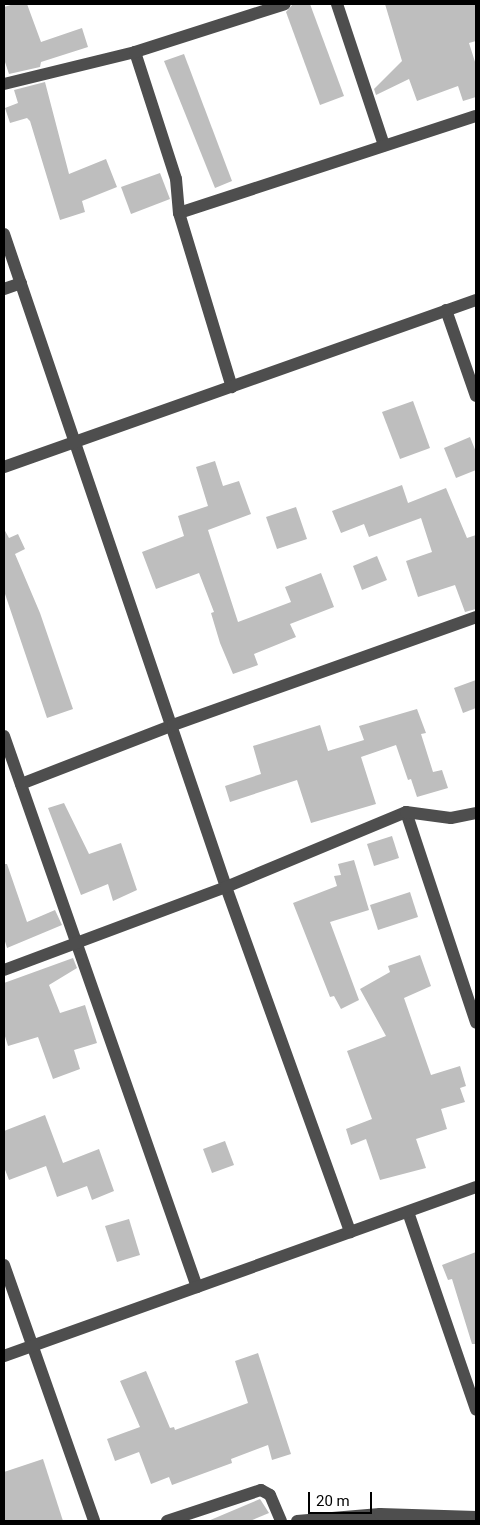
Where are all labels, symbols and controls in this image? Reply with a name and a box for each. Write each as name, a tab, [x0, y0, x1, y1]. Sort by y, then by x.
scale bar	[310, 1482, 374, 1514]
text: 20 m	[316, 1492, 350, 1510]

